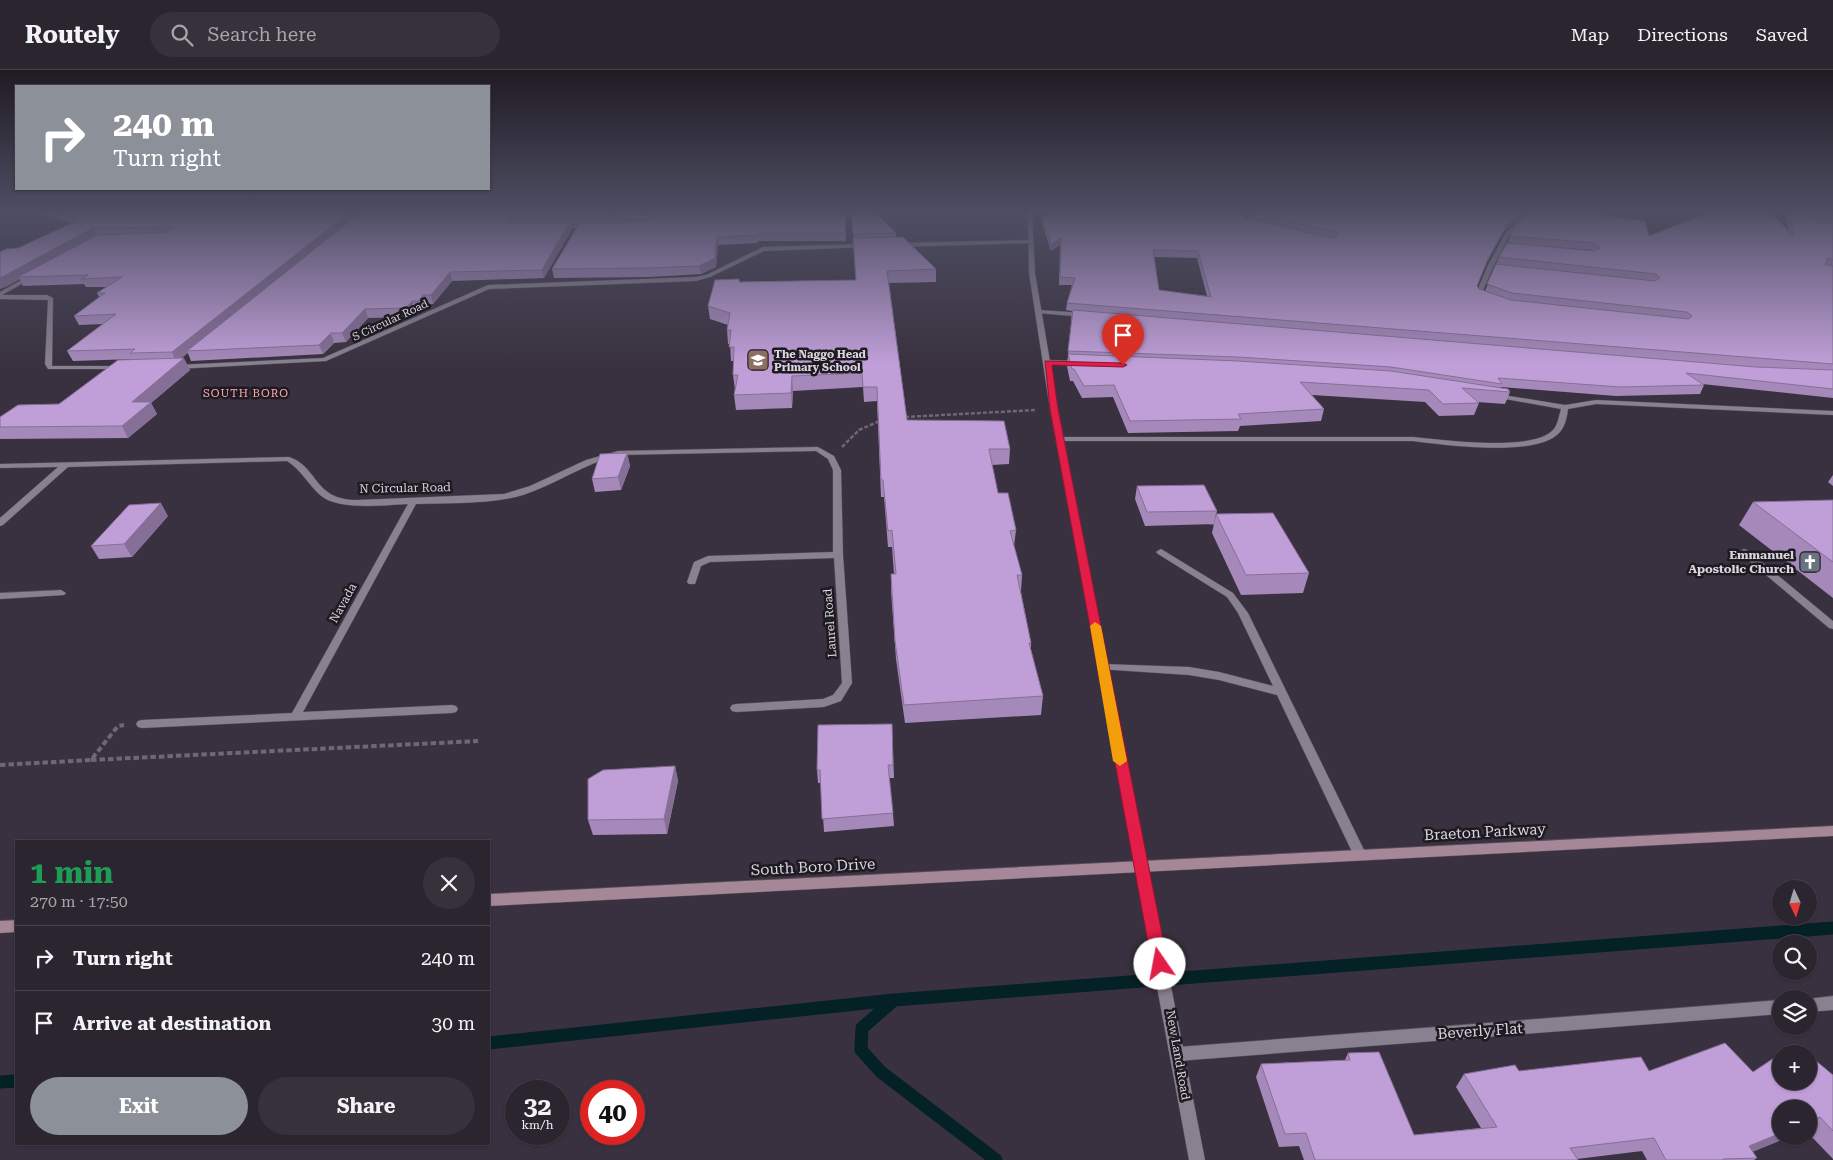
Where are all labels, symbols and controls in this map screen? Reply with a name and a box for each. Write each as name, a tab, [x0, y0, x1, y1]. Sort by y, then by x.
search box	[150, 12, 500, 57]
text: Routely	[25, 21, 120, 49]
icon: search	[168, 21, 196, 49]
text: Search here	[208, 23, 316, 46]
text: Map	[1571, 24, 1609, 45]
text: Directions	[1637, 24, 1728, 45]
text: Saved	[1756, 24, 1808, 45]
text: 240 m	[113, 104, 214, 145]
icon: right	[30, 105, 95, 170]
text: Turn right	[113, 146, 221, 171]
street label: S Circular Road	[350, 297, 430, 344]
pin	[1102, 314, 1144, 365]
icon: arrive	[1109, 321, 1137, 349]
school or university icon: The Naggo Head Primary School	[746, 348, 770, 372]
place label: The Naggo Head Primary School	[774, 348, 867, 374]
district label: SOUTH BORO	[203, 387, 289, 400]
street label: N Circular Road	[359, 480, 451, 496]
place label: Emmanuel Apostolic Church	[1688, 548, 1794, 576]
church icon: Emmanuel Apostolic Church	[1798, 550, 1822, 574]
street label: Navada	[326, 580, 360, 625]
street label: Laurel Road	[821, 588, 839, 658]
street label: Braeton Parkway	[1424, 820, 1547, 844]
text: 1 min	[30, 855, 113, 890]
street label: South Boro Drive	[750, 855, 876, 879]
button: close	[423, 857, 475, 909]
north arrow	[1772, 880, 1818, 925]
map controls	[1772, 880, 1817, 1145]
text: 270 m · 17:50	[30, 892, 128, 911]
button: search	[1772, 935, 1817, 980]
position arrow	[1133, 937, 1185, 989]
icon: right	[30, 944, 58, 972]
text: Turn right	[73, 947, 173, 970]
text: 240 m	[421, 947, 475, 970]
button: layers	[1772, 990, 1817, 1035]
icon: arrive	[30, 1009, 58, 1037]
street label: New Land Road	[1163, 1009, 1193, 1101]
text: Arrive at destination	[73, 1012, 271, 1035]
text: 30 m	[432, 1012, 475, 1035]
street label: Beverly Flat	[1437, 1019, 1524, 1043]
button: +	[1772, 1045, 1817, 1090]
button: Exit	[30, 1077, 248, 1135]
button: Share	[258, 1077, 475, 1135]
speed limit sign: 40	[580, 1080, 645, 1145]
text: 32	[523, 1092, 552, 1121]
button: −	[1772, 1100, 1817, 1145]
text: km/h	[521, 1118, 554, 1132]

